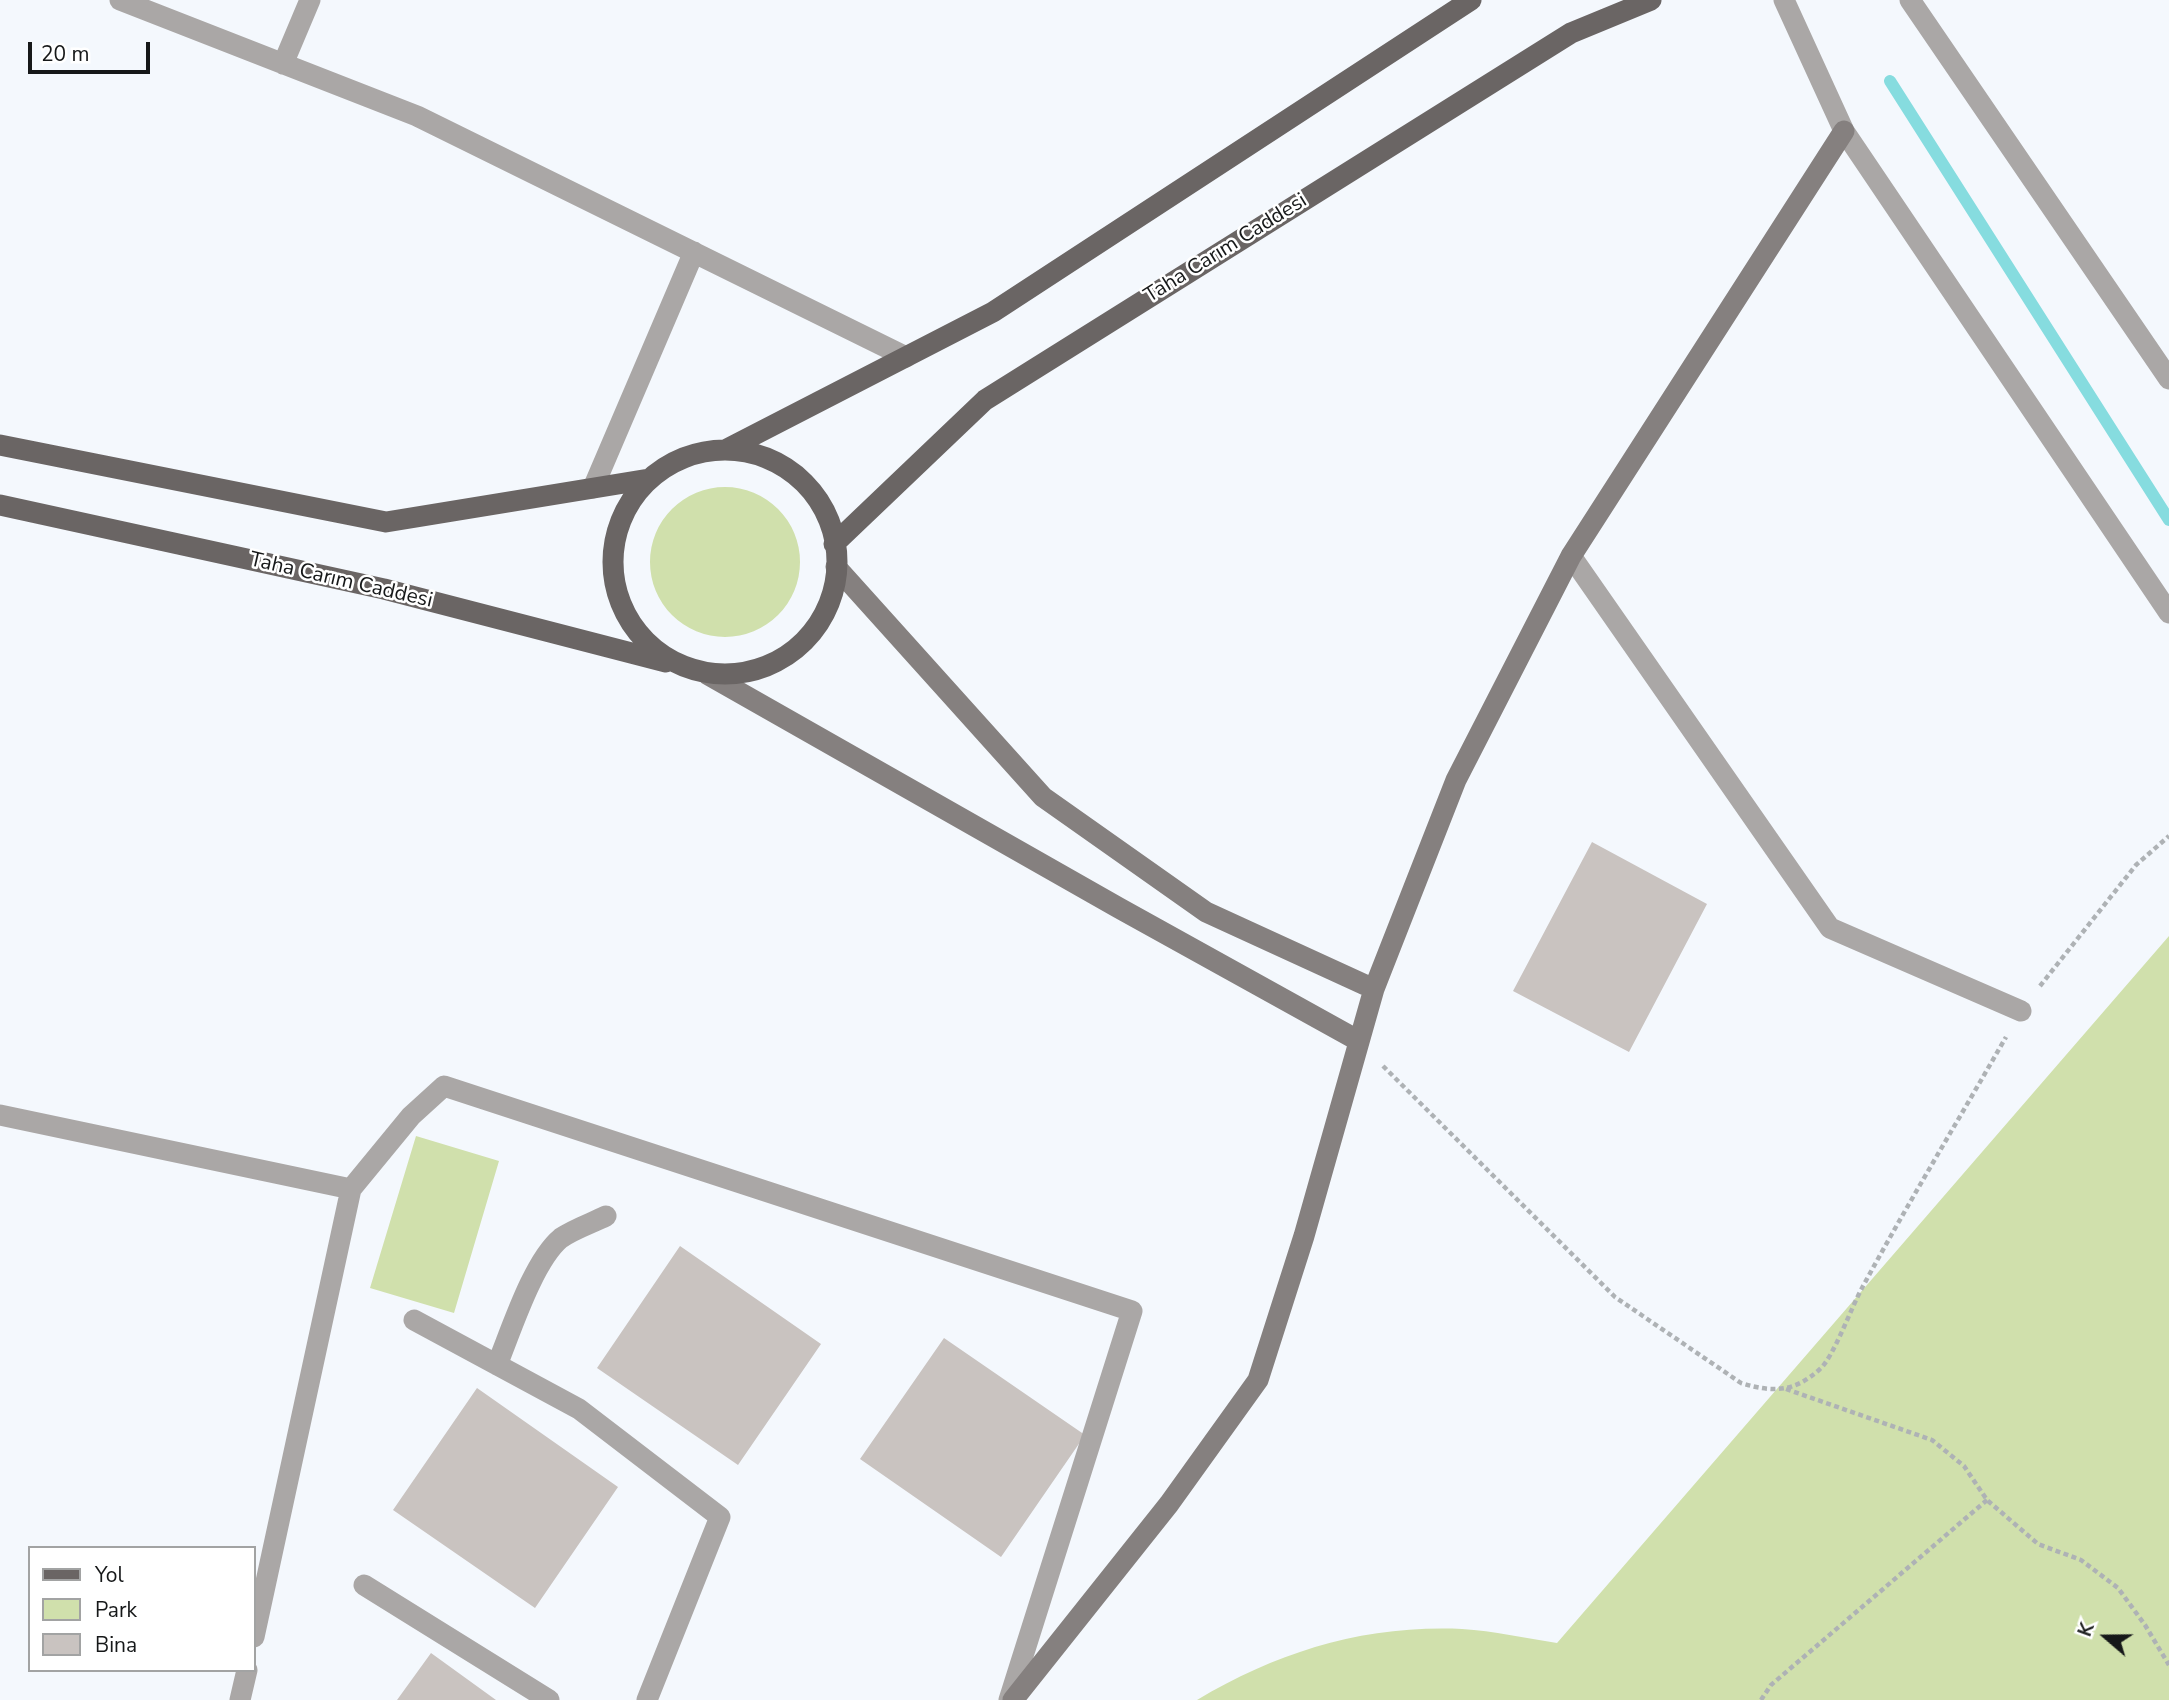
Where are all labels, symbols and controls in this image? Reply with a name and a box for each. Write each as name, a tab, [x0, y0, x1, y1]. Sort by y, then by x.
scale bar	[32, 28, 154, 72]
text: 20 m	[41, 40, 90, 68]
street label: Taha Carım Caddesi	[1140, 189, 1312, 309]
street label: Taha Carım Caddesi	[247, 548, 435, 614]
legend	[28, 1546, 256, 1672]
text: Yol	[95, 1561, 124, 1589]
text: Park	[95, 1596, 137, 1624]
north arrow	[2071, 1602, 2141, 1672]
text: K	[2072, 1619, 2101, 1640]
text: Bina	[95, 1631, 137, 1659]

